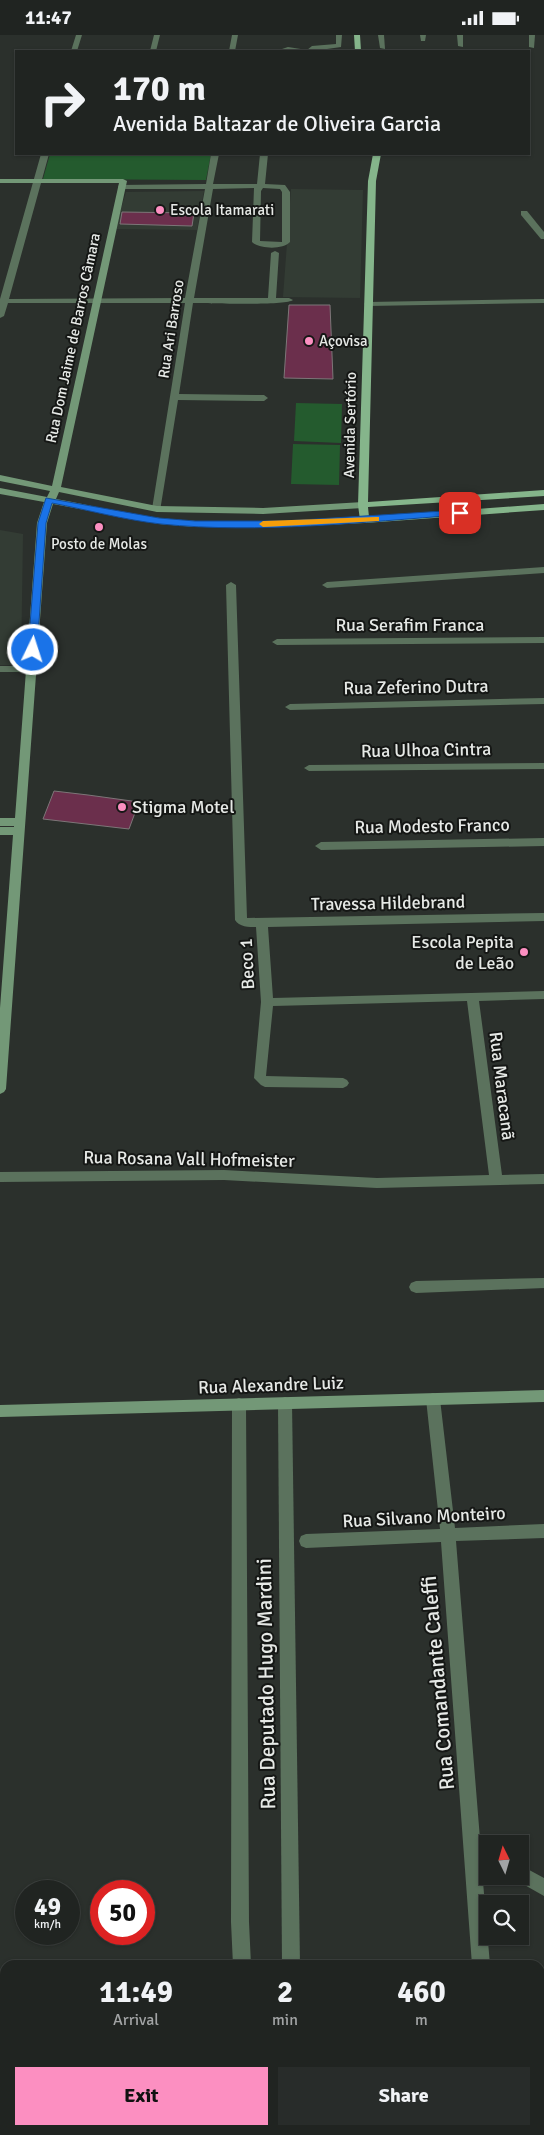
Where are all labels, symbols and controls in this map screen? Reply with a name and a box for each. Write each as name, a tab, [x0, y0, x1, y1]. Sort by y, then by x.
text: 11:47	[25, 6, 72, 30]
text: 170 m	[113, 67, 206, 110]
icon: right	[30, 70, 95, 135]
text: Avenida Baltazar de Oliveira Garcia	[113, 110, 441, 137]
place label: Escola Itamarati	[170, 201, 274, 219]
marker: Escola Itamarati	[154, 204, 166, 216]
street label: Rua Dom Jaime de Barros Câmara	[42, 231, 104, 445]
street label: Rua Ari Barroso	[154, 278, 188, 380]
place label: Açovisa	[319, 332, 368, 350]
marker: Açovisa	[303, 335, 315, 347]
street label: Avenida Sertório	[340, 371, 360, 478]
pin	[439, 492, 481, 534]
icon: arrive	[446, 499, 474, 527]
marker: Posto de Molas	[93, 521, 105, 533]
place label: Posto de Molas	[51, 535, 147, 553]
street label: Rua Serafim Franca	[336, 614, 484, 636]
position arrow	[6, 623, 58, 675]
street label: Rua Zeferino Dutra	[343, 675, 489, 699]
street label: Rua Ulhoa Cintra	[361, 738, 491, 762]
place label: Stigma Motel	[132, 796, 234, 818]
marker: Stigma Motel	[116, 801, 128, 813]
street label: Rua Modesto Franco	[354, 814, 510, 838]
street label: Travessa Hildebrand	[311, 891, 465, 915]
place label: Escola Pepita de Leão	[411, 931, 514, 974]
street label: Beco 1	[235, 938, 259, 990]
marker: Escola Pepita de Leão	[518, 946, 530, 958]
street label: Rua Maracanã	[484, 1031, 520, 1141]
street label: Rua Rosana Vall Hofmeister	[83, 1146, 295, 1172]
street label: Rua Alexandre Luiz	[198, 1371, 344, 1399]
street label: Rua Silvano Monteiro	[342, 1502, 506, 1532]
street label: Rua Deputado Hugo Mardini	[251, 1558, 281, 1810]
street label: Rua Comandante Caleffi	[416, 1575, 460, 1791]
north arrow	[479, 1835, 529, 1885]
map controls	[479, 1835, 529, 1945]
speed limit sign: 50	[90, 1880, 155, 1945]
text: 49	[34, 1891, 61, 1922]
button: search	[479, 1895, 529, 1945]
text: km/h	[34, 1917, 61, 1932]
text: 11:49	[99, 1974, 173, 2011]
text: 2	[277, 1974, 293, 2011]
text: 460	[397, 1974, 446, 2011]
text: Arrival	[113, 2010, 159, 2030]
text: min	[272, 2010, 298, 2030]
text: m	[415, 2010, 428, 2030]
button: Exit	[15, 2067, 268, 2125]
button: Share	[278, 2067, 530, 2125]

